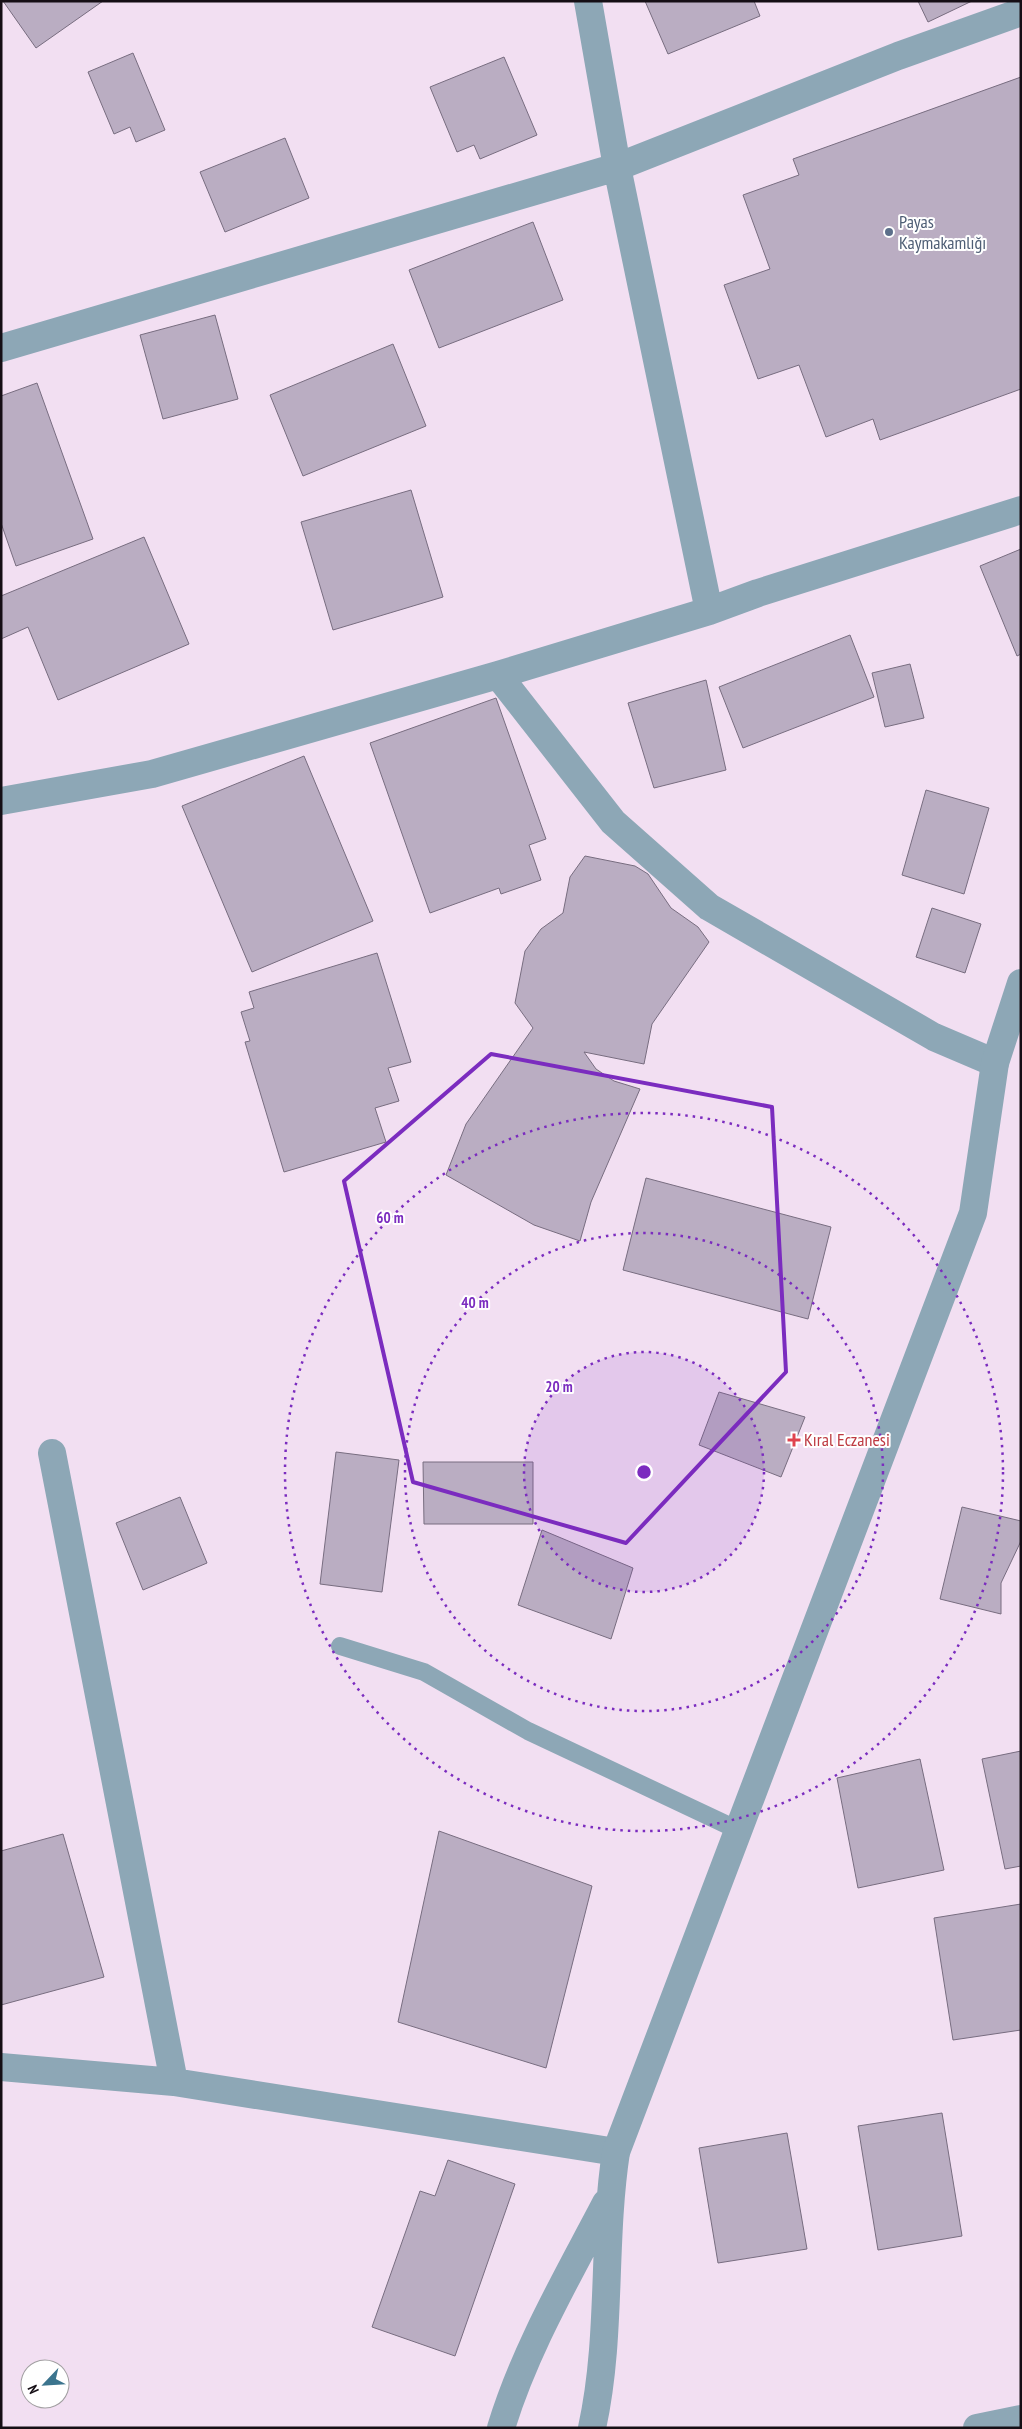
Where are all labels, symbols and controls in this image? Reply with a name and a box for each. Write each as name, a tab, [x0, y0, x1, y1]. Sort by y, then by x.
place label: Payas Kaymakamlığı	[899, 210, 986, 254]
marker: Payas Kaymakamlığı	[883, 226, 895, 238]
text: 60 m	[376, 1208, 404, 1227]
text: 40 m	[461, 1293, 489, 1312]
text: 20 m	[545, 1377, 573, 1396]
place label: Kıral Eczanesi	[804, 1428, 890, 1451]
marker: Kıral Eczanesi	[788, 1434, 800, 1446]
centre of rings	[635, 1463, 653, 1481]
north arrow	[20, 2359, 70, 2409]
text: N	[23, 2382, 43, 2397]

